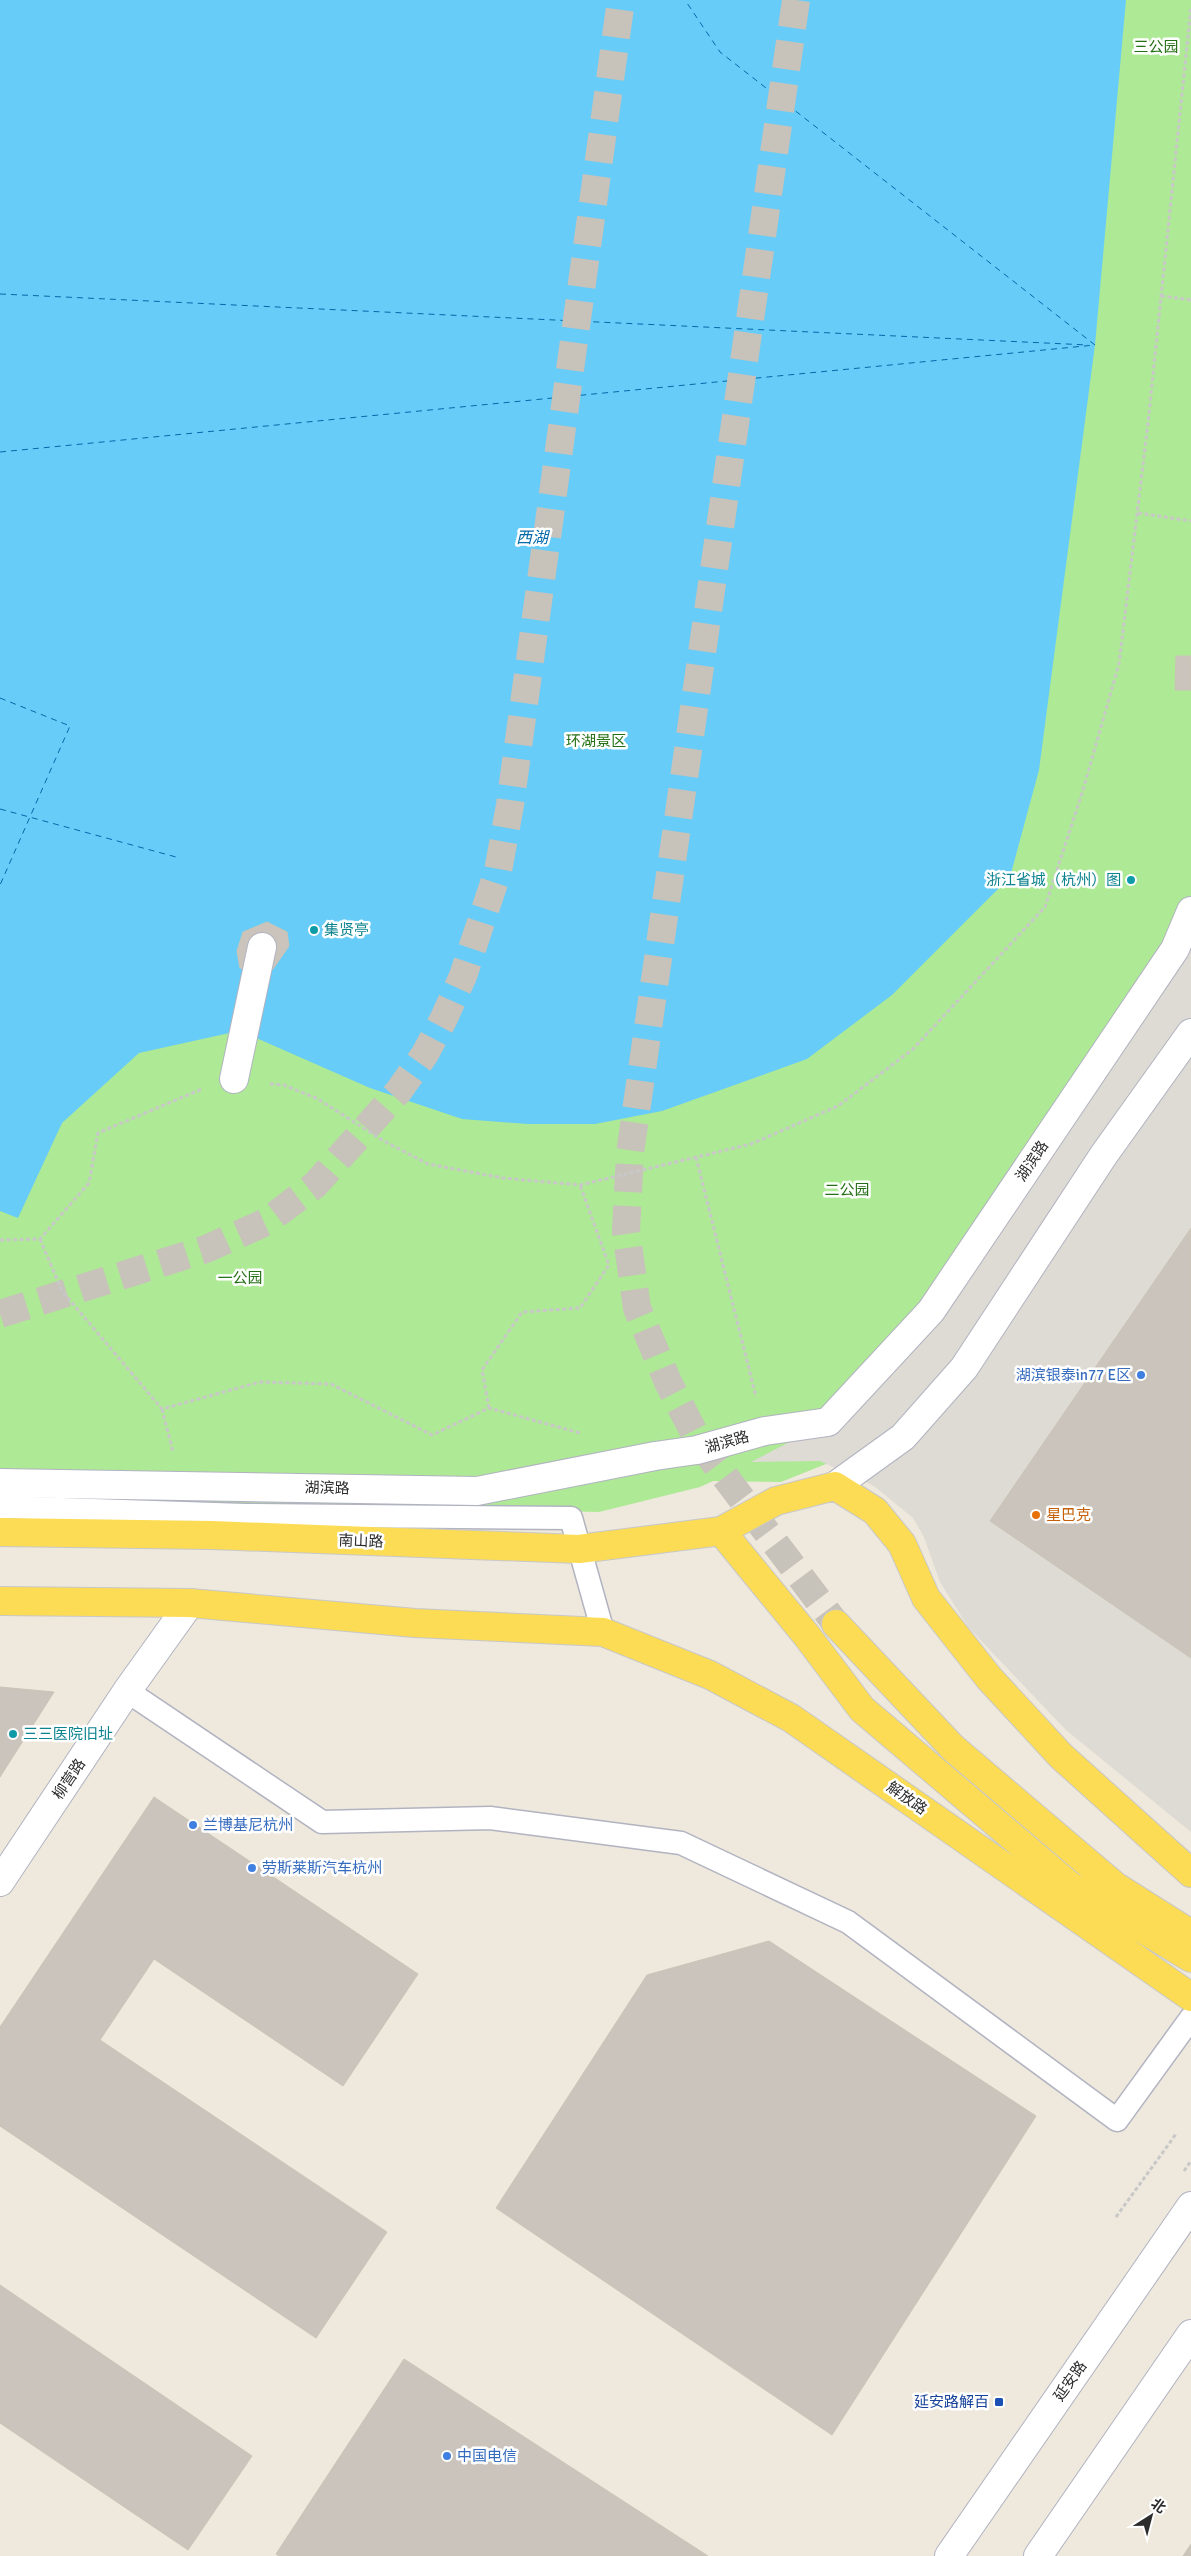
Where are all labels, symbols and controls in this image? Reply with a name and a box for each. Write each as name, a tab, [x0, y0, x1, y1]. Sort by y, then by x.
park label: 三公园	[1133, 38, 1179, 56]
water label: 西湖	[516, 528, 551, 548]
park label: 环湖景区	[566, 732, 626, 750]
place label: 浙江省城（杭州）图	[986, 871, 1121, 889]
marker: 浙江省城（杭州）图	[1125, 874, 1137, 886]
place label: 集贤亭	[324, 921, 369, 939]
marker: 集贤亭	[308, 924, 320, 936]
street label: 湖滨路	[1012, 1137, 1052, 1185]
park label: 二公园	[824, 1181, 870, 1199]
park label: 一公园	[217, 1269, 263, 1287]
place label: 湖滨银泰in77 E区	[1016, 1366, 1131, 1384]
marker: 湖滨银泰in77 E区	[1135, 1369, 1147, 1381]
street label: 湖滨路	[703, 1427, 751, 1457]
street label: 湖滨路	[304, 1479, 350, 1497]
place label: 星巴克	[1046, 1506, 1091, 1524]
marker: 星巴克	[1030, 1509, 1042, 1521]
street label: 南山路	[338, 1531, 384, 1551]
place label: 三三医院旧址	[23, 1725, 113, 1743]
marker: 三三医院旧址	[7, 1728, 19, 1740]
street label: 柳营路	[49, 1755, 89, 1803]
street label: 解放路	[883, 1778, 931, 1818]
place label: 兰博基尼杭州	[203, 1816, 293, 1834]
marker: 兰博基尼杭州	[187, 1819, 199, 1831]
place label: 劳斯莱斯汽车杭州	[262, 1859, 382, 1877]
marker: 劳斯莱斯汽车杭州	[246, 1862, 258, 1874]
street label: 延安路	[1050, 2357, 1090, 2405]
place label: 延安路解百	[914, 2393, 989, 2411]
marker: 延安路解百	[993, 2396, 1005, 2408]
place label: 中国电信	[457, 2447, 517, 2465]
marker: 中国电信	[441, 2450, 453, 2462]
north arrow	[1126, 2491, 1176, 2541]
text: 北	[1148, 2495, 1169, 2517]

